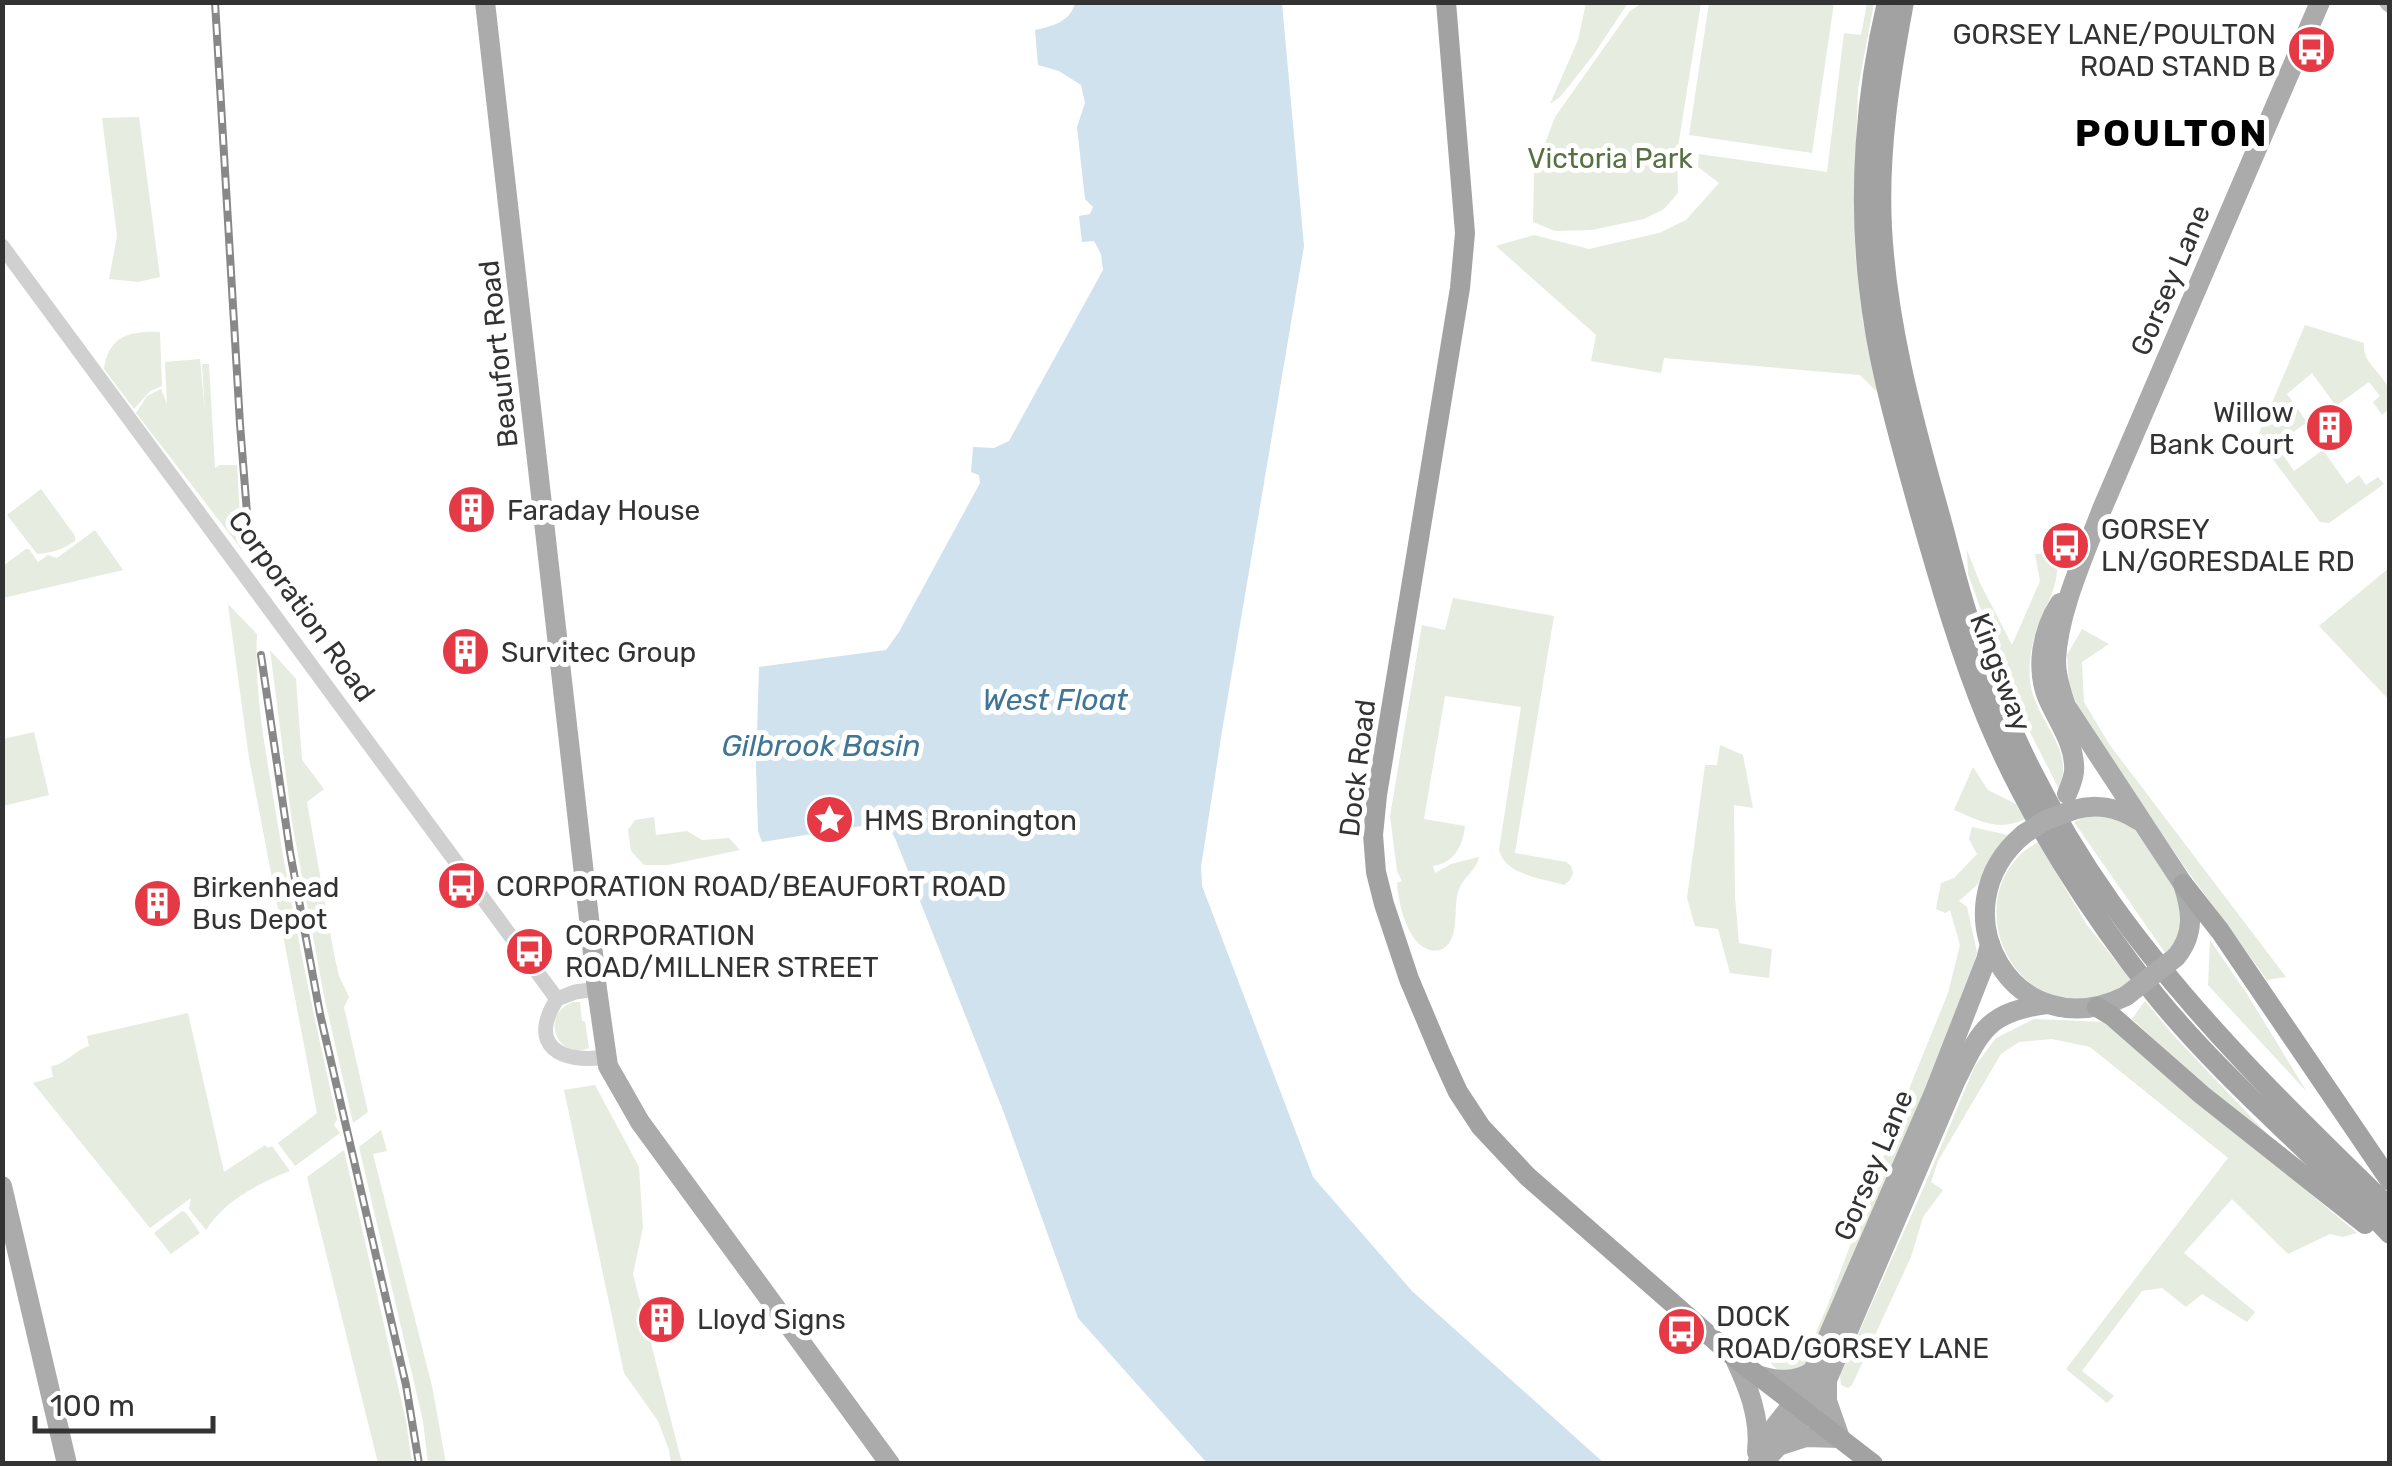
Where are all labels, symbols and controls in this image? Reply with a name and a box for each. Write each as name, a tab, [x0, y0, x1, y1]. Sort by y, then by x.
place label: GORSEY LANE/POULTON ROAD STAND B	[1953, 18, 2276, 83]
bus stop icon: GORSEY LANE/POULTON ROAD STAND B	[2285, 24, 2337, 76]
district label: POULTON	[2075, 110, 2269, 156]
park label: Victoria Park	[1527, 142, 1693, 175]
street label: Gorsey Lane	[2124, 200, 2217, 361]
street label: Beaufort Road	[472, 259, 525, 449]
place label: Willow Bank Court	[2149, 396, 2294, 461]
building icon: Willow Bank Court	[2303, 402, 2355, 454]
building icon: Faraday House	[446, 484, 498, 536]
place label: Faraday House	[507, 494, 700, 527]
street label: Corporation Road	[221, 504, 382, 708]
place label: GORSEY LN/GORESDALE RD	[2101, 513, 2355, 578]
bus stop icon: GORSEY LN/GORESDALE RD	[2040, 519, 2092, 571]
street label: Kingsway	[1963, 608, 2038, 736]
building icon: Survitec Group	[440, 626, 492, 678]
place label: Survitec Group	[501, 636, 696, 669]
water label: West Float	[982, 682, 1128, 718]
street label: Dock Road	[1333, 697, 1382, 839]
water label: Gilbrook Basin	[721, 728, 921, 764]
place icon: HMS Bronington	[803, 794, 855, 846]
place label: HMS Bronington	[864, 804, 1077, 837]
bus stop icon: CORPORATION ROAD/BEAUFORT ROAD	[435, 860, 487, 912]
place label: CORPORATION ROAD/BEAUFORT ROAD	[496, 870, 1006, 903]
place label: Birkenhead Bus Depot	[192, 871, 339, 936]
building icon: Birkenhead Bus Depot	[131, 877, 183, 929]
place label: CORPORATION ROAD/MILLNER STREET	[565, 919, 879, 984]
bus stop icon: CORPORATION ROAD/MILLNER STREET	[504, 925, 556, 977]
street label: Gorsey Lane	[1827, 1085, 1920, 1246]
building icon: Lloyd Signs	[636, 1293, 688, 1345]
place label: DOCK ROAD/GORSEY LANE	[1716, 1300, 1989, 1365]
place label: Lloyd Signs	[697, 1303, 846, 1336]
bus stop icon: DOCK ROAD/GORSEY LANE	[1655, 1306, 1707, 1358]
scale bar	[35, 1371, 212, 1433]
text: 100 m	[50, 1388, 135, 1424]

